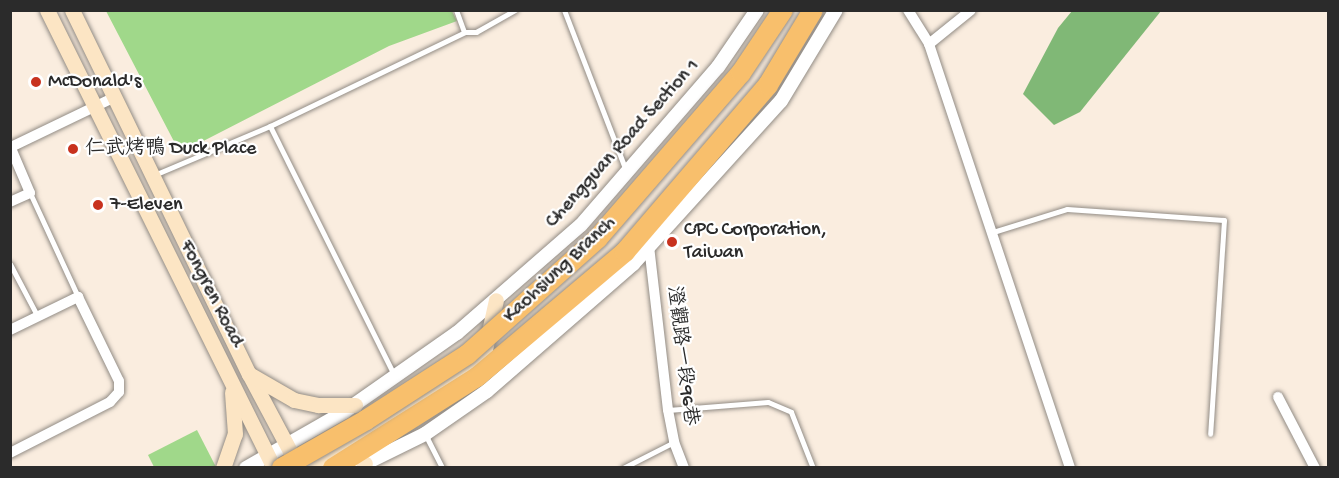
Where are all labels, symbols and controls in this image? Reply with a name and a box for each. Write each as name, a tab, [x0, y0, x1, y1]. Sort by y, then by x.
street label: Chengguan Road Section 1	[541, 55, 705, 233]
place label: McDonald's	[48, 70, 141, 94]
marker: McDonald's	[29, 75, 43, 89]
place label: 仁武烤鴨 Duck Place	[85, 137, 256, 161]
marker: 仁武烤鴨 Duck Place	[66, 142, 80, 156]
place label: 7-Eleven	[110, 193, 183, 217]
marker: 7-Eleven	[91, 198, 105, 212]
street label: Kaohsiung Branch	[499, 212, 621, 328]
place label: CPC Corporation, Taiwan	[684, 219, 827, 266]
marker: CPC Corporation, Taiwan	[665, 235, 679, 249]
street label: Fongren Road	[174, 237, 248, 351]
street label: 澄觀路一段96巷	[661, 285, 701, 427]

